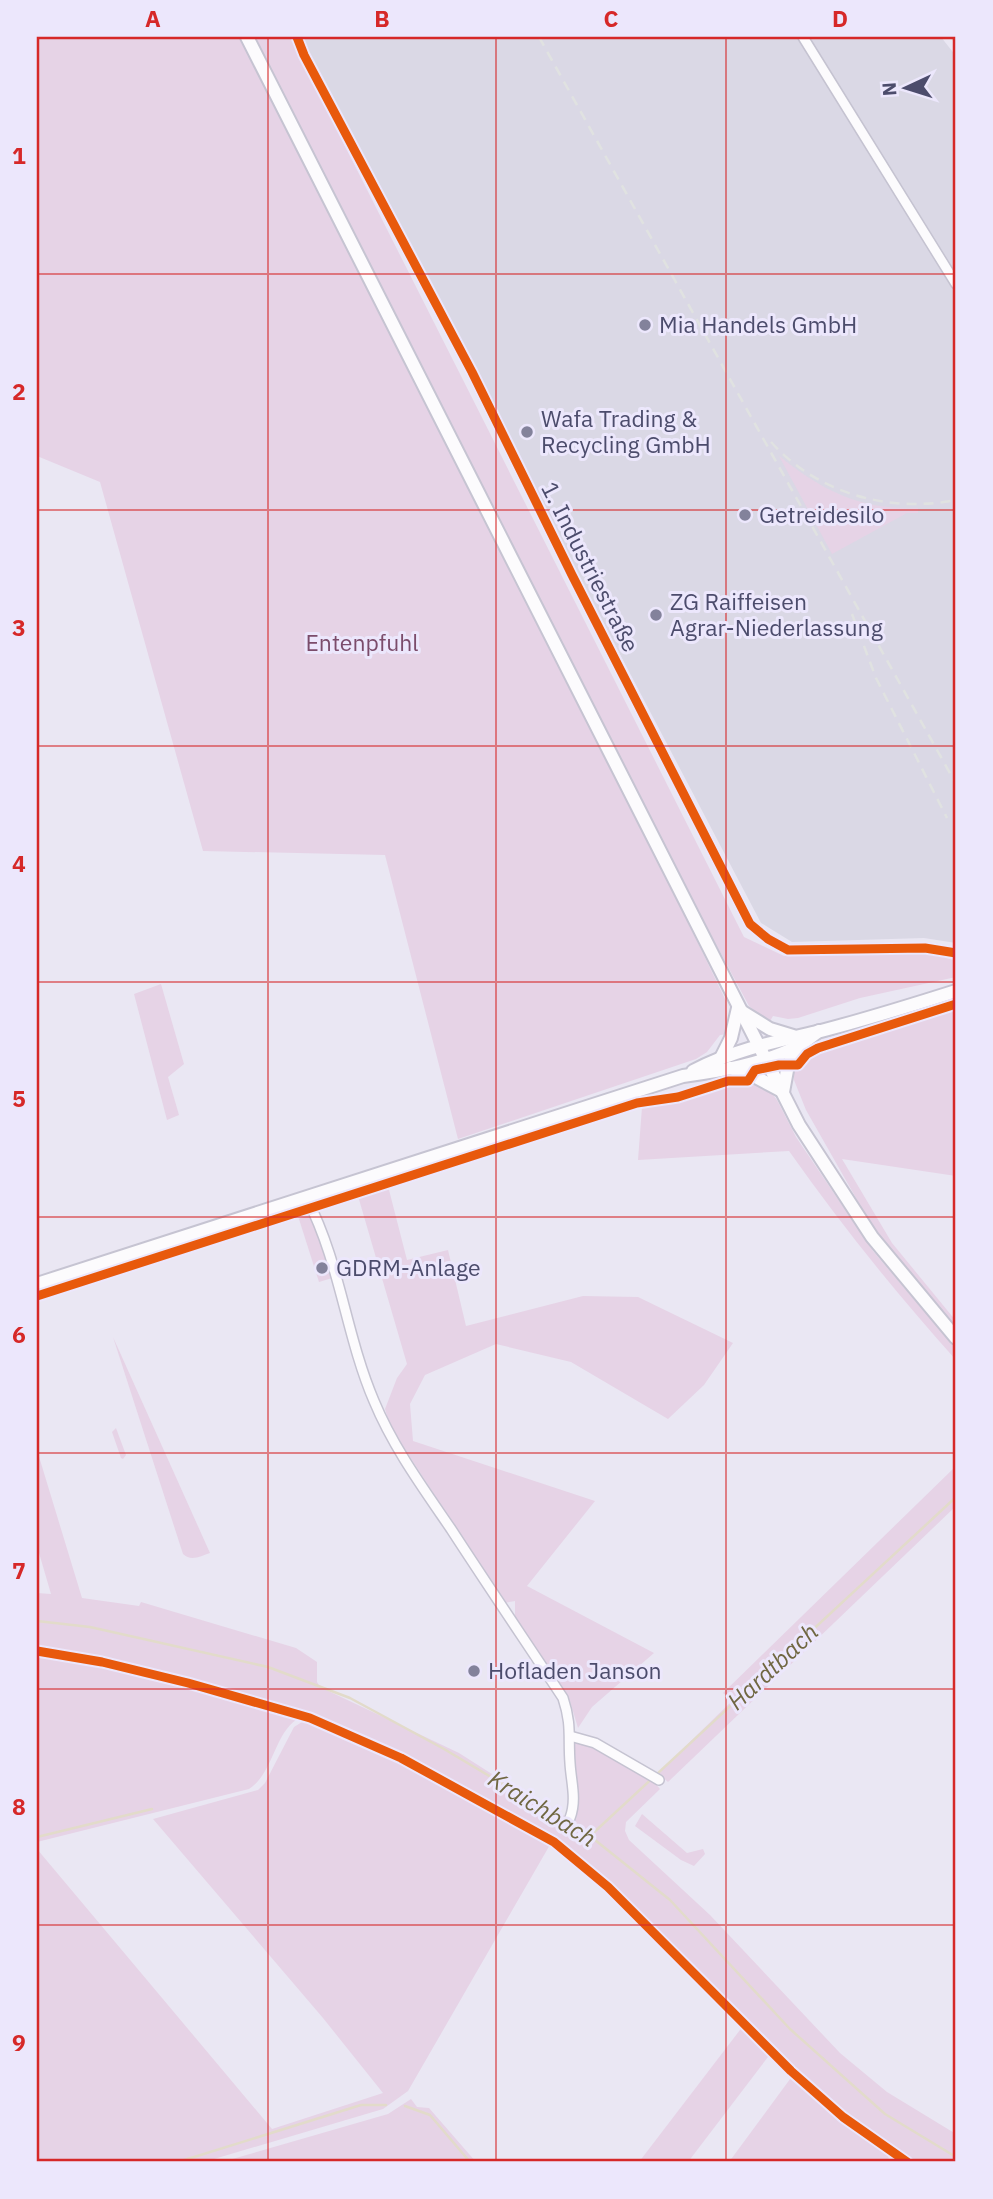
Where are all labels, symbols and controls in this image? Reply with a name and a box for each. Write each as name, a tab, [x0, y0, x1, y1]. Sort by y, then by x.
text: A	[145, 3, 161, 33]
text: B	[374, 3, 390, 33]
text: C	[604, 3, 619, 33]
text: D	[832, 3, 848, 33]
north arrow	[870, 52, 940, 122]
text: N	[877, 81, 901, 97]
text: 1	[12, 140, 26, 170]
place label: Mia Handels GmbH	[659, 309, 857, 339]
marker: Mia Handels GmbH	[637, 317, 653, 333]
text: 2	[12, 376, 26, 406]
place label: Wafa Trading & Recycling GmbH	[541, 403, 711, 459]
marker: Wafa Trading & Recycling GmbH	[519, 424, 535, 440]
street label: 1. Industriestraße	[535, 476, 647, 657]
place label: Getreidesilo	[759, 499, 884, 529]
marker: Getreidesilo	[737, 507, 753, 523]
place label: ZG Raiffeisen Agrar-Niederlassung	[670, 586, 883, 642]
marker: ZG Raiffeisen Agrar-Niederlassung	[648, 607, 664, 623]
text: 3	[12, 612, 26, 642]
park label: Entenpfuhl	[305, 627, 419, 657]
text: 4	[12, 848, 26, 878]
text: 5	[12, 1083, 26, 1113]
place label: GDRM-Anlage	[336, 1252, 481, 1282]
marker: GDRM-Anlage	[314, 1260, 330, 1276]
text: 6	[12, 1319, 26, 1349]
text: 7	[12, 1555, 26, 1585]
water label: Hardtbach	[720, 1616, 825, 1717]
place label: Hofladen Janson	[488, 1655, 662, 1685]
marker: Hofladen Janson	[466, 1663, 482, 1679]
water label: Kraichbach	[482, 1762, 603, 1854]
text: 8	[12, 1791, 26, 1821]
text: 9	[12, 2027, 26, 2057]

